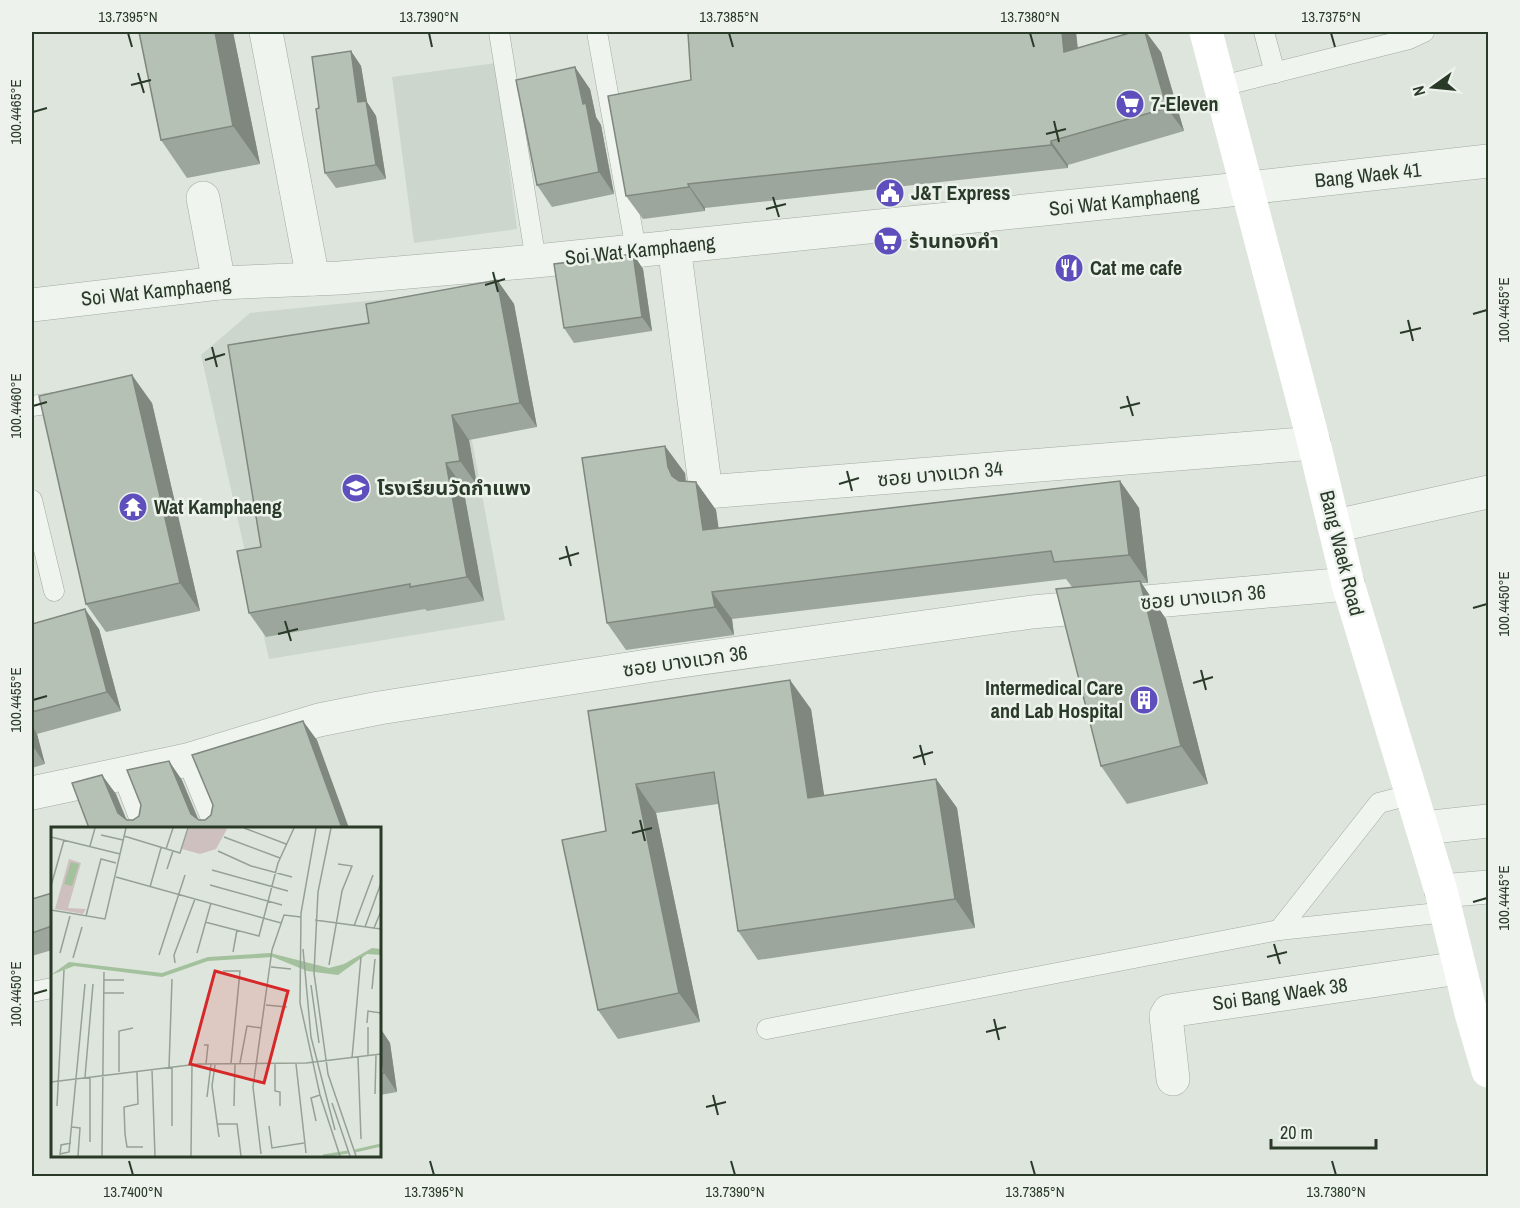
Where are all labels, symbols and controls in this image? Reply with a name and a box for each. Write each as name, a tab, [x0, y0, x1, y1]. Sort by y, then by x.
text: 13.7395°N	[98, 6, 158, 27]
text: 13.7390°N	[399, 6, 459, 27]
text: 13.7385°N	[699, 6, 759, 27]
text: 13.7380°N	[1000, 6, 1060, 27]
text: 13.7375°N	[1301, 6, 1361, 27]
north arrow	[1403, 57, 1463, 117]
text: 100.4465°E	[5, 79, 26, 145]
text: N	[1407, 83, 1430, 98]
supermarket icon: 7-Eleven	[1114, 88, 1146, 120]
place label: 7-Eleven	[1151, 90, 1218, 117]
street label: Bang Waek 41	[1313, 155, 1423, 194]
public building icon: J&T Express	[874, 177, 906, 209]
place label: J&T Express	[911, 179, 1010, 206]
street label: Soi Wat Kamphaeng	[1048, 179, 1200, 222]
supermarket icon: ร้านทองคำ	[872, 225, 904, 257]
place label: ร้านทองคำ	[909, 227, 999, 254]
street label: Soi Wat Kamphaeng	[564, 228, 716, 271]
restaurant icon: Cat me cafe	[1053, 252, 1085, 284]
place label: Cat me cafe	[1090, 254, 1182, 281]
street label: Soi Wat Kamphaeng	[80, 269, 232, 312]
text: 100.4455°E	[1493, 277, 1514, 343]
text: 100.4460°E	[5, 373, 26, 439]
street label: ซอย บางแวก 34	[876, 455, 1004, 492]
school or university icon: โรงเรียนวัดกำแพง	[340, 472, 372, 504]
place label: โรงเรียนวัดกำแพง	[377, 474, 531, 501]
street label: Bang Waek Road	[1314, 488, 1371, 618]
temple icon: Wat Kamphaeng	[117, 491, 149, 523]
place label: Wat Kamphaeng	[154, 493, 282, 520]
text: 100.4450°E	[1493, 571, 1514, 637]
street label: ซอย บางแวก 36	[1139, 578, 1267, 615]
street label: ซอย บางแวก 36	[621, 638, 749, 683]
text: 100.4455°E	[5, 667, 26, 733]
place label: Intermedical Care and Lab Hospital	[985, 674, 1123, 724]
building icon: Intermedical Care and Lab Hospital	[1128, 684, 1160, 716]
inset map	[51, 827, 381, 1157]
text: 100.4445°E	[1493, 865, 1514, 931]
text: 100.4450°E	[5, 961, 26, 1027]
street label: Soi Bang Waek 38	[1211, 971, 1349, 1016]
scale bar	[1271, 1112, 1376, 1150]
text: 20 m	[1280, 1120, 1313, 1145]
text: 13.7400°N	[103, 1181, 163, 1202]
text: 13.7395°N	[404, 1181, 464, 1202]
text: 13.7390°N	[705, 1181, 765, 1202]
text: 13.7385°N	[1005, 1181, 1065, 1202]
text: 13.7380°N	[1306, 1181, 1366, 1202]

